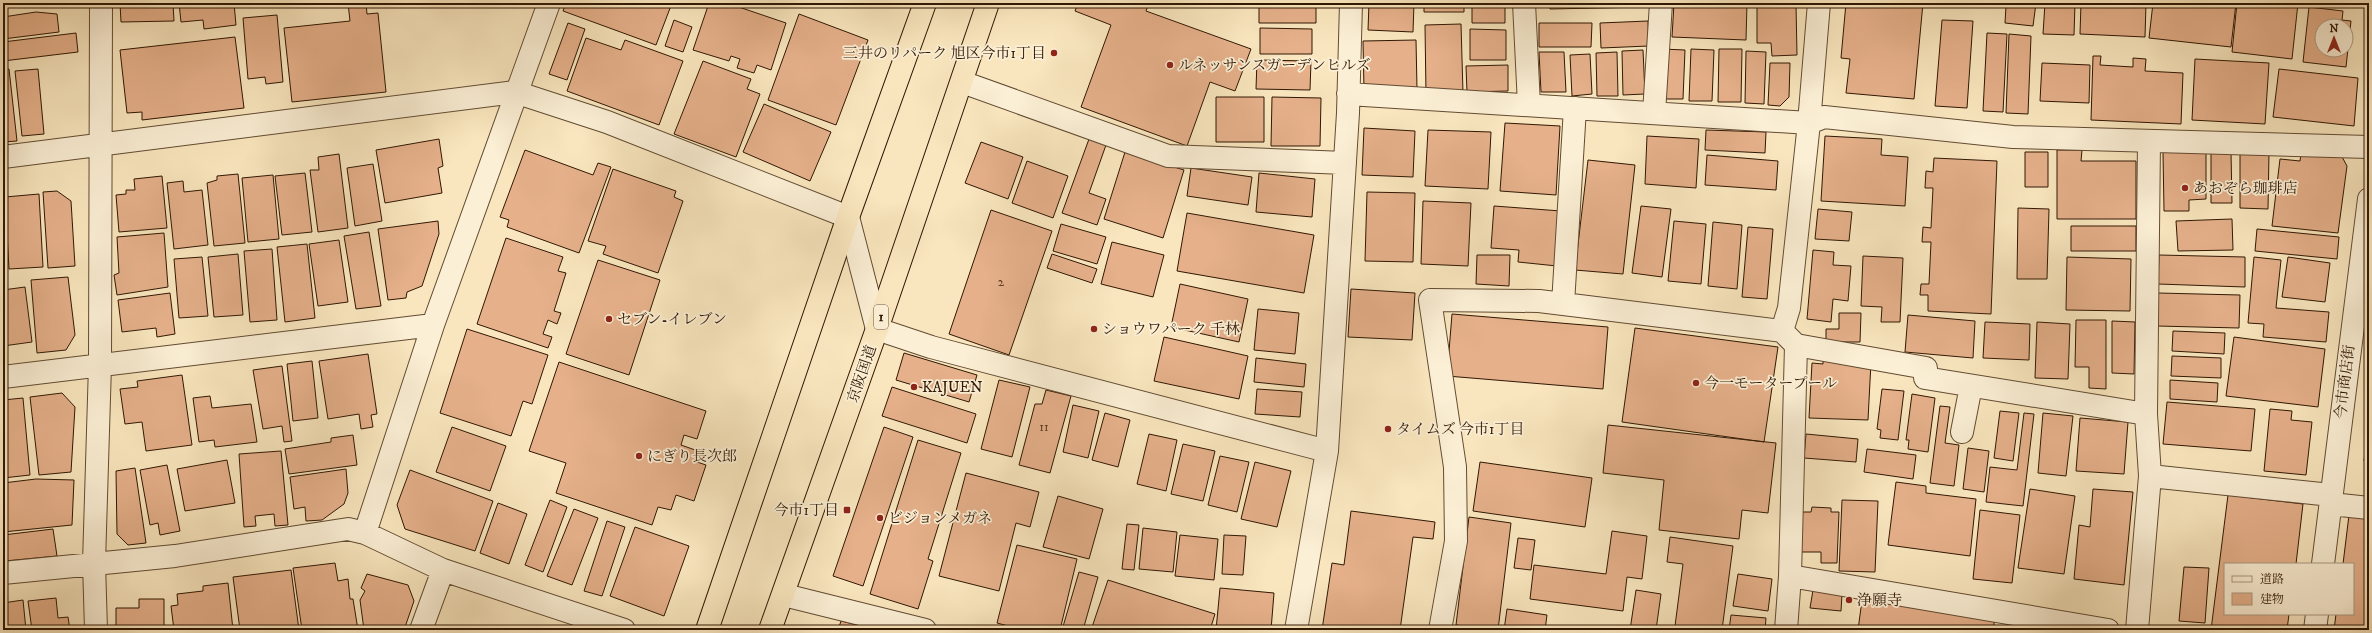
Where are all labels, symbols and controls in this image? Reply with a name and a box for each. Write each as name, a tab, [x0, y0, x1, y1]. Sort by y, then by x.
north arrow	[2314, 18, 2354, 58]
text: N	[2329, 22, 2339, 36]
place label: 三井のリパーク 旭区今市1丁目	[843, 44, 1046, 63]
marker: 三井のリパーク 旭区今市1丁目	[1049, 48, 1059, 58]
place label: ルネッサンスガーデンヒルズ	[1178, 56, 1371, 75]
marker: ルネッサンスガーデンヒルズ	[1165, 60, 1175, 70]
place label: あおぞら珈琲店	[2193, 179, 2298, 198]
marker: あおぞら珈琲店	[2180, 183, 2190, 193]
house number: 2	[998, 274, 1005, 290]
road number: 1	[874, 305, 888, 329]
place label: セブン-イレブン	[617, 310, 727, 329]
marker: セブン-イレブン	[604, 314, 614, 324]
place label: ショウワパーク 千林	[1102, 320, 1240, 339]
marker: ショウワパーク 千林	[1089, 324, 1099, 334]
street label: 京阪国道	[843, 343, 881, 405]
street label: 今市商店街	[2331, 344, 2359, 420]
place label: 今一モータープール	[1704, 374, 1837, 393]
place label: KAJUEN	[922, 378, 982, 397]
marker: 今一モータープール	[1691, 378, 1701, 388]
marker: KAJUEN	[909, 382, 919, 392]
house number: 11	[1039, 419, 1049, 435]
place label: タイムズ 今市1丁目	[1396, 420, 1524, 439]
marker: タイムズ 今市1丁目	[1383, 424, 1393, 434]
place label: にぎり長次郎	[647, 447, 737, 466]
marker: にぎり長次郎	[634, 451, 644, 461]
place label: 今市1丁目	[773, 501, 839, 520]
marker: 今市1丁目	[842, 505, 852, 515]
place label: ビジョンメガネ	[888, 509, 992, 528]
marker: ビジョンメガネ	[875, 513, 885, 523]
legend	[2224, 563, 2354, 615]
text: 道路	[2260, 572, 2284, 587]
place label: 浄願寺	[1857, 591, 1902, 610]
text: 建物	[2260, 592, 2284, 607]
marker: 浄願寺	[1844, 595, 1854, 605]

